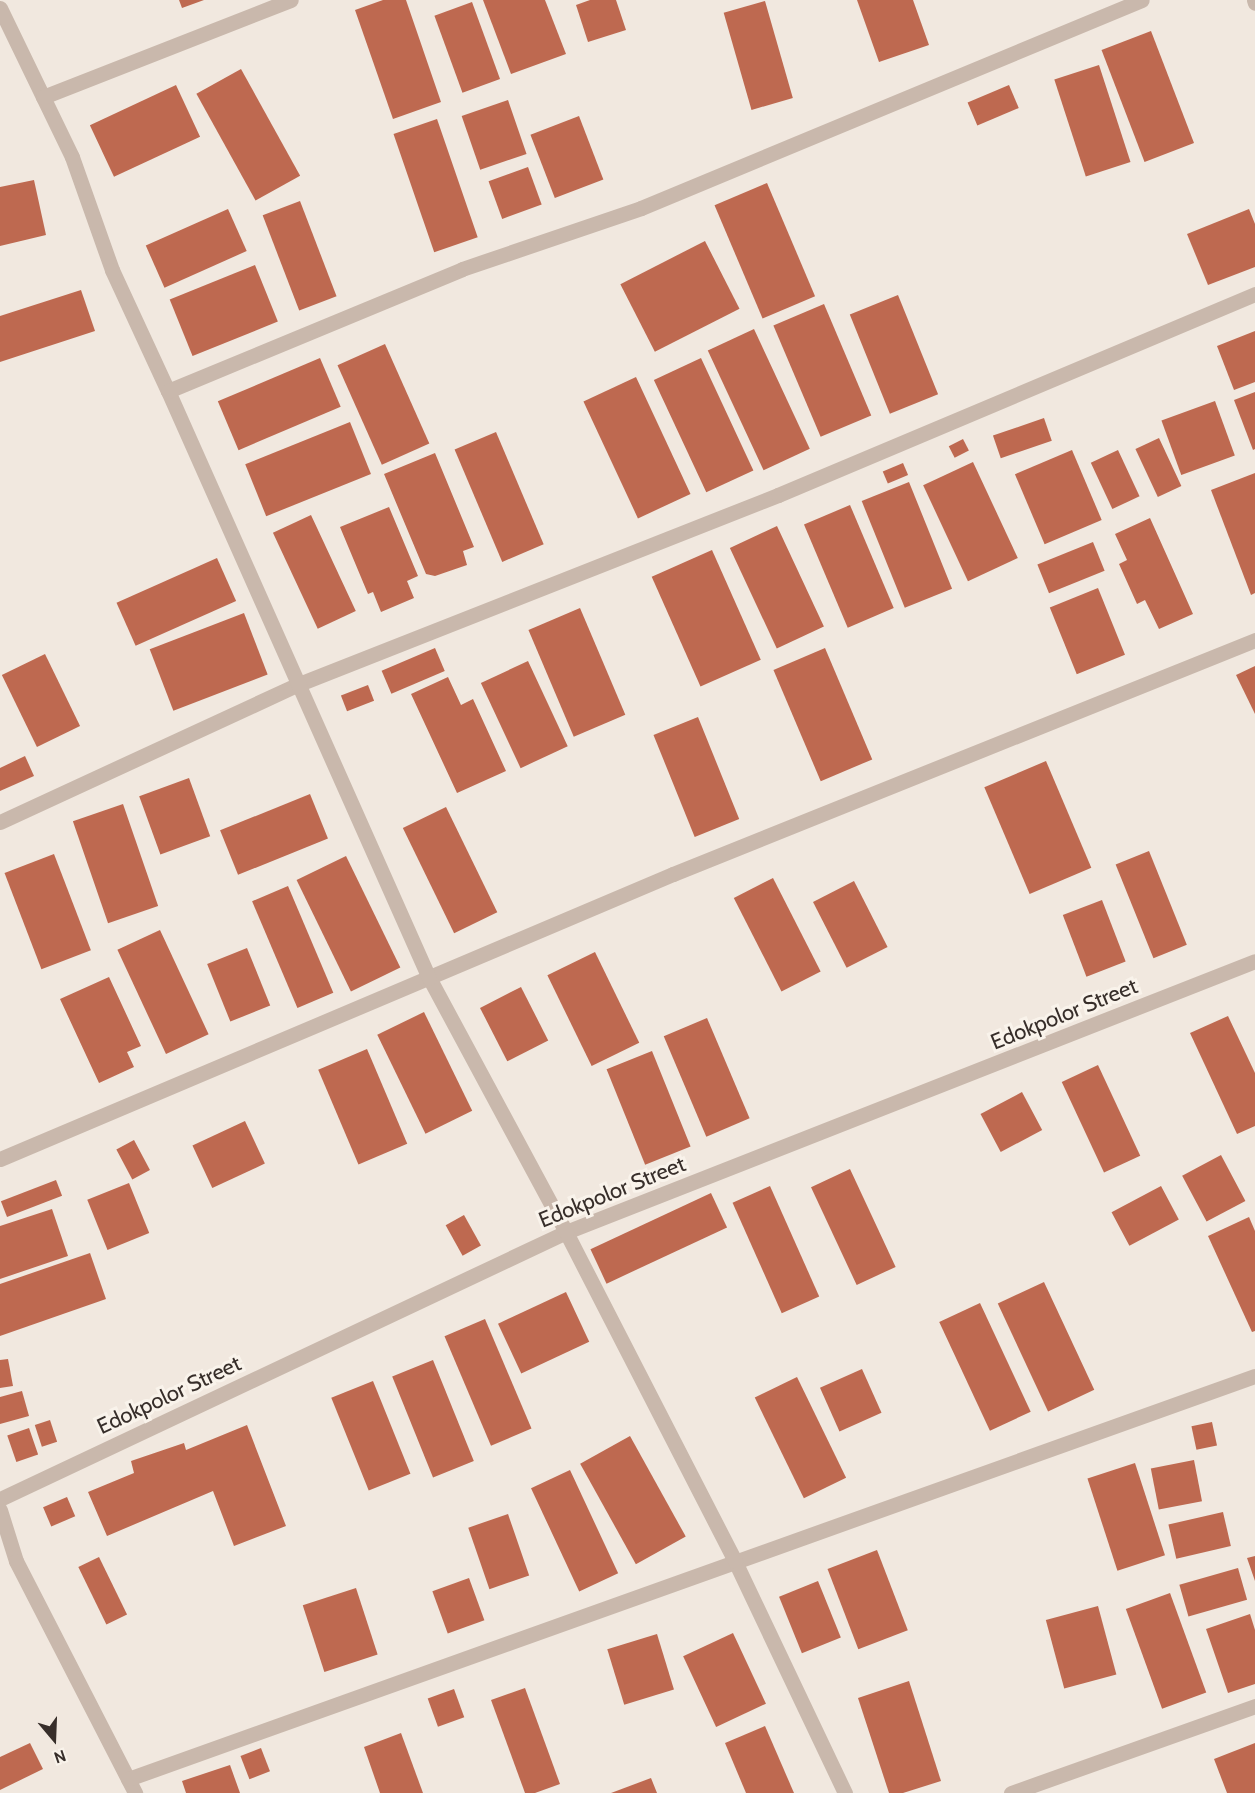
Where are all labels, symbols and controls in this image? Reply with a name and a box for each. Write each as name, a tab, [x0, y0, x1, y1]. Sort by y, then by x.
street label: Edokpolor Street	[987, 973, 1141, 1055]
street label: Edokpolor Street	[535, 1151, 689, 1233]
street label: Edokpolor Street	[93, 1350, 245, 1440]
north arrow	[24, 1709, 84, 1769]
text: N	[52, 1746, 68, 1767]

